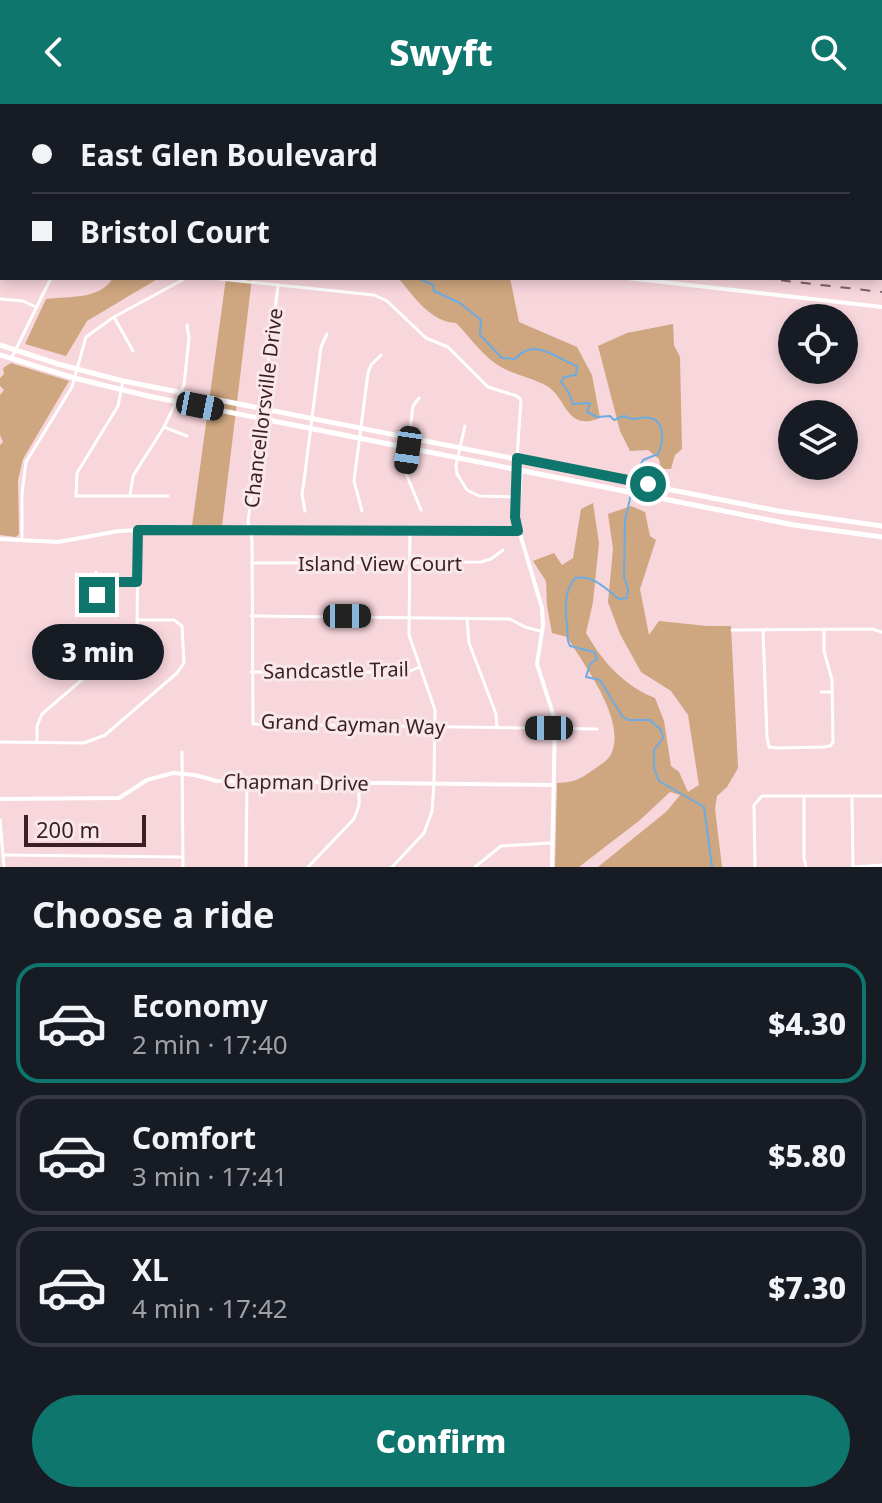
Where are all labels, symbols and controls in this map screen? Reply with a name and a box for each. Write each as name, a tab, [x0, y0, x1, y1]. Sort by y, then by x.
text: Swyft	[389, 28, 493, 77]
icon: back	[32, 30, 76, 74]
icon: search	[806, 30, 850, 74]
text: East Glen Boulevard	[80, 134, 378, 175]
text: Bristol Court	[80, 211, 270, 252]
map controls	[778, 304, 858, 480]
button: locate	[778, 304, 858, 384]
street label: Chancellorsville Drive	[237, 306, 289, 510]
car	[174, 390, 226, 422]
button: layers	[778, 400, 858, 480]
car	[393, 425, 423, 475]
route start	[630, 466, 666, 502]
street label: Island View Court	[298, 550, 462, 577]
route end	[79, 577, 115, 613]
car	[323, 604, 371, 628]
callout: 3 min	[31, 623, 163, 679]
text: 3 min	[62, 634, 134, 670]
street label: Sandcastle Trail	[263, 655, 409, 685]
street label: Grand Cayman Way	[260, 707, 447, 741]
car	[525, 716, 573, 740]
street label: Chapman Drive	[223, 767, 369, 797]
scale bar	[24, 811, 146, 847]
text: 200 m	[36, 814, 100, 844]
text: Choose a ride	[32, 890, 274, 939]
text: Economy	[132, 985, 268, 1026]
icon: car	[36, 987, 108, 1059]
text: $4.30	[768, 1003, 846, 1044]
text: 2 min · 17:40	[132, 1026, 288, 1062]
text: Comfort	[132, 1117, 256, 1158]
icon: car	[36, 1119, 108, 1191]
text: $5.80	[768, 1135, 846, 1176]
text: 3 min · 17:41	[132, 1158, 288, 1194]
text: XL	[132, 1249, 169, 1290]
icon: car	[36, 1251, 108, 1323]
text: $7.30	[768, 1267, 846, 1308]
text: 4 min · 17:42	[132, 1290, 288, 1326]
button: Confirm	[32, 1395, 850, 1487]

